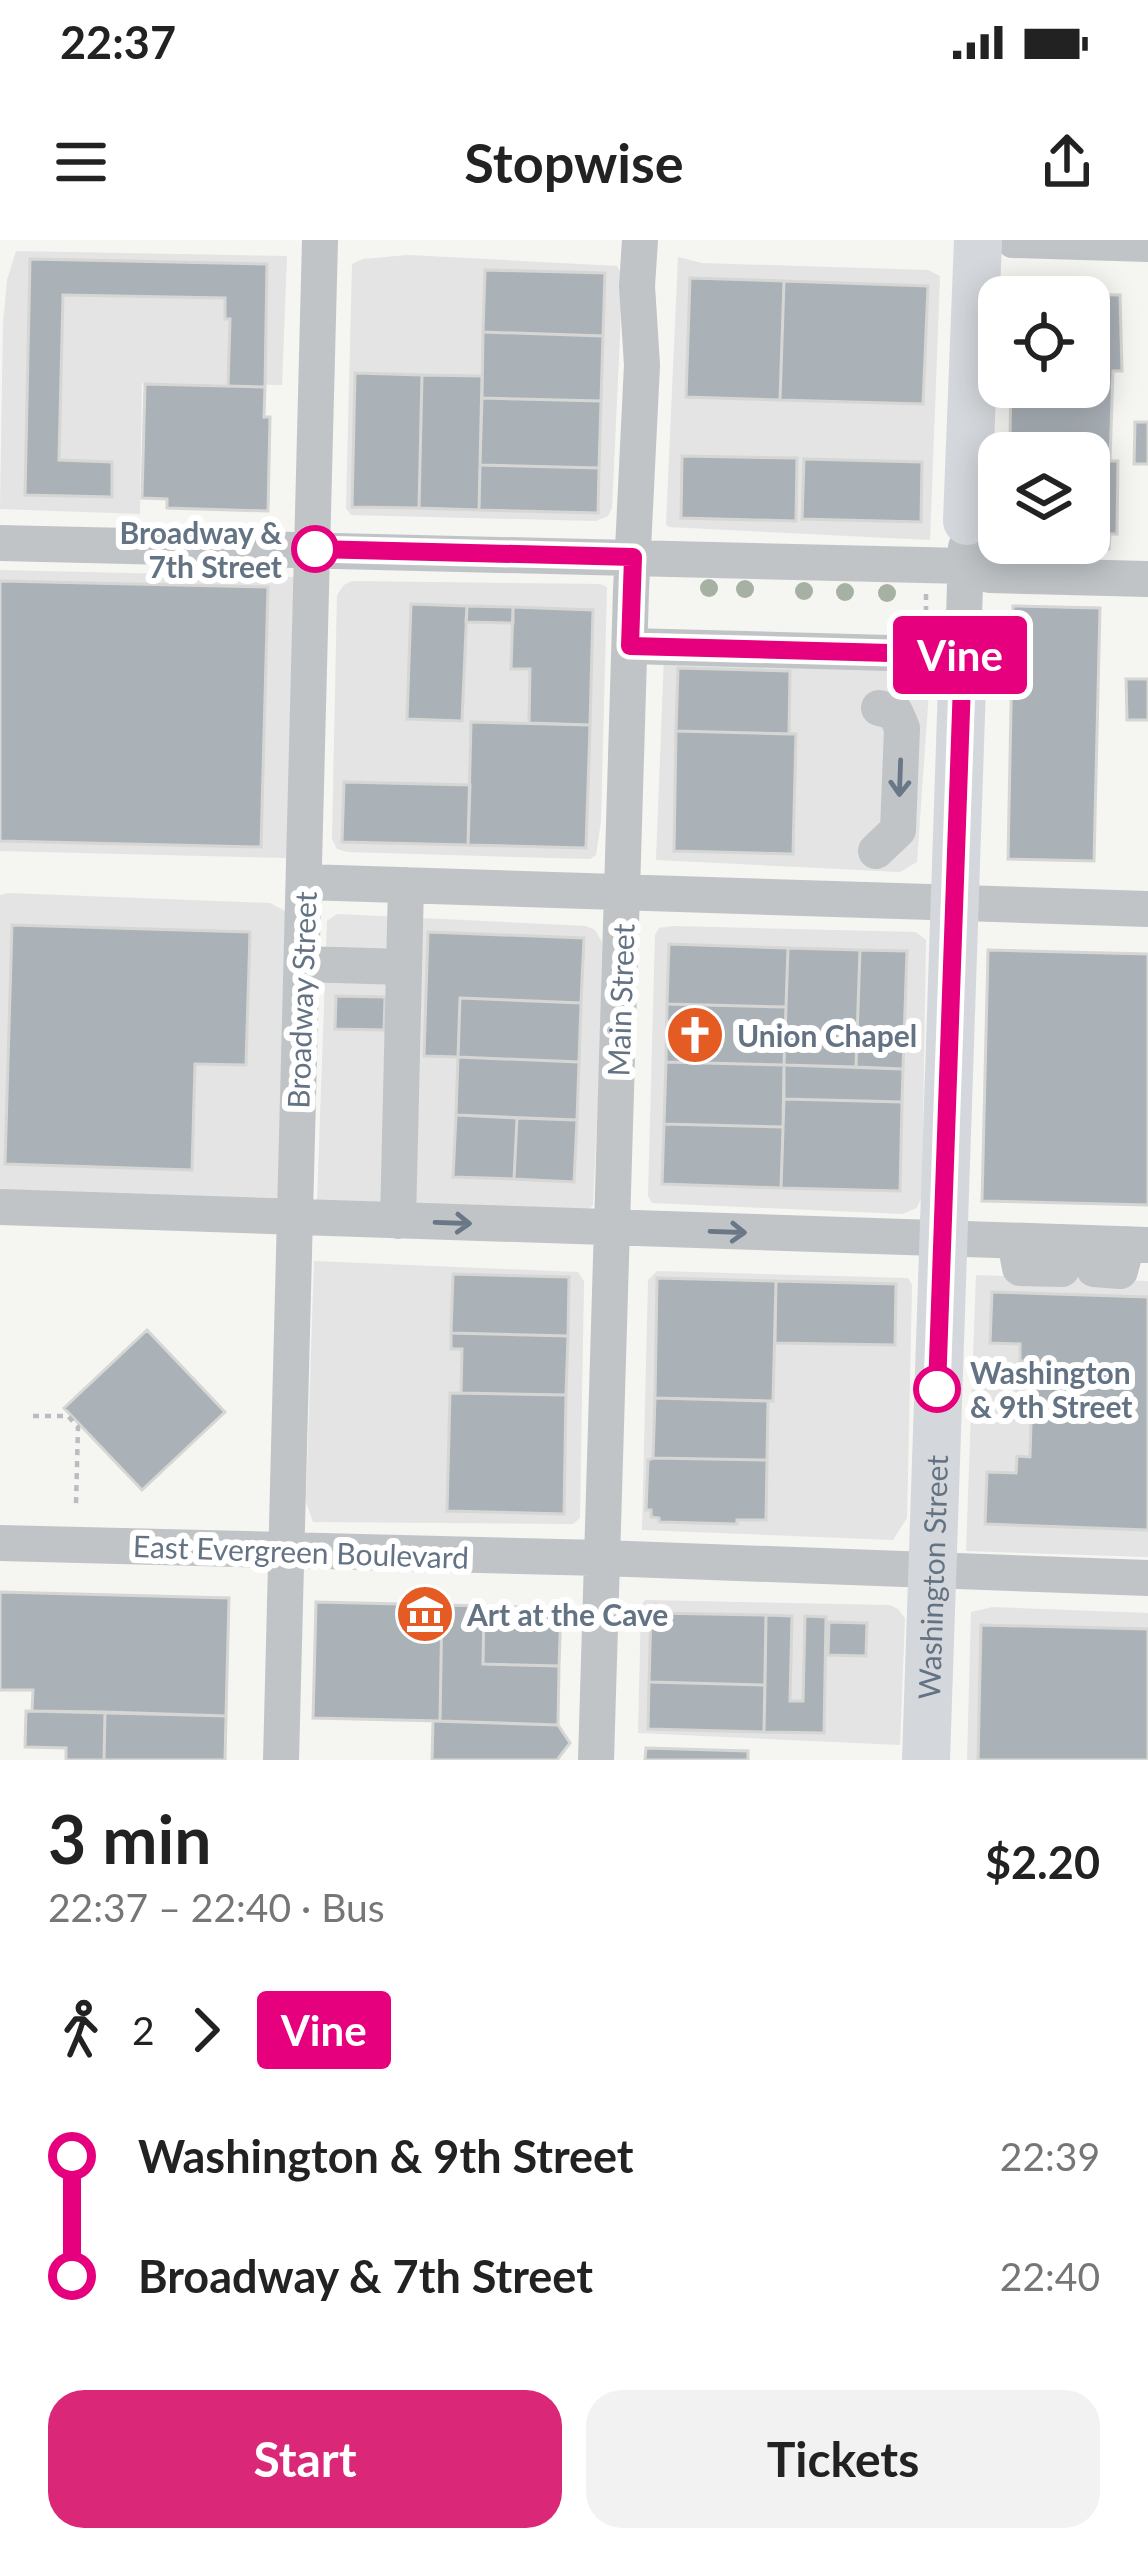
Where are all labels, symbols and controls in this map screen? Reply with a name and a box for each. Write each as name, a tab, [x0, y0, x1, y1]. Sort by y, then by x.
text: 22:37	[60, 15, 176, 69]
icon: menu	[48, 129, 114, 195]
icon: share	[1034, 129, 1100, 195]
text: Stopwise	[464, 130, 684, 195]
map controls	[978, 276, 1110, 564]
button: locate	[978, 276, 1110, 408]
button: layers	[978, 432, 1110, 564]
place label: Broadway & 7th Street	[120, 514, 282, 584]
marker: Broadway & 7th Street	[293, 527, 337, 571]
line badge: Vine	[876, 616, 1044, 694]
text: Vine	[917, 630, 1003, 680]
one-way arrow	[888, 758, 911, 797]
street label: Broadway Street	[279, 890, 323, 1109]
street label: Main Street	[599, 923, 641, 1077]
church icon: Union Chapel	[664, 1004, 726, 1066]
place label: Union Chapel	[737, 1017, 917, 1053]
one-way arrow	[433, 1212, 472, 1235]
one-way arrow	[708, 1221, 747, 1244]
place label: Washington & 9th Street	[970, 1354, 1133, 1424]
marker: Washington & 9th Street	[915, 1367, 959, 1411]
street label: Washington Street	[910, 1454, 954, 1700]
street label: East Evergreen Boulevard	[132, 1527, 470, 1575]
museum icon: Art at the Cave	[394, 1583, 456, 1645]
place label: Art at the Cave	[466, 1596, 668, 1632]
text: 3 min	[48, 1799, 212, 1878]
text: $2.20	[985, 1835, 1100, 1889]
text: 22:37 – 22:40 · Bus	[48, 1884, 385, 1930]
icon: walk	[48, 1997, 114, 2063]
icon: forward	[173, 1997, 239, 2063]
text: Vine	[281, 2005, 367, 2055]
text: 2	[132, 2007, 155, 2053]
text: Washington & 9th Street	[138, 2129, 634, 2183]
text: 22:39	[1000, 2133, 1100, 2179]
text: Broadway & 7th Street	[138, 2249, 593, 2303]
text: 22:40	[1000, 2253, 1100, 2299]
button: Start	[48, 2390, 562, 2528]
button: Tickets	[586, 2390, 1100, 2528]

